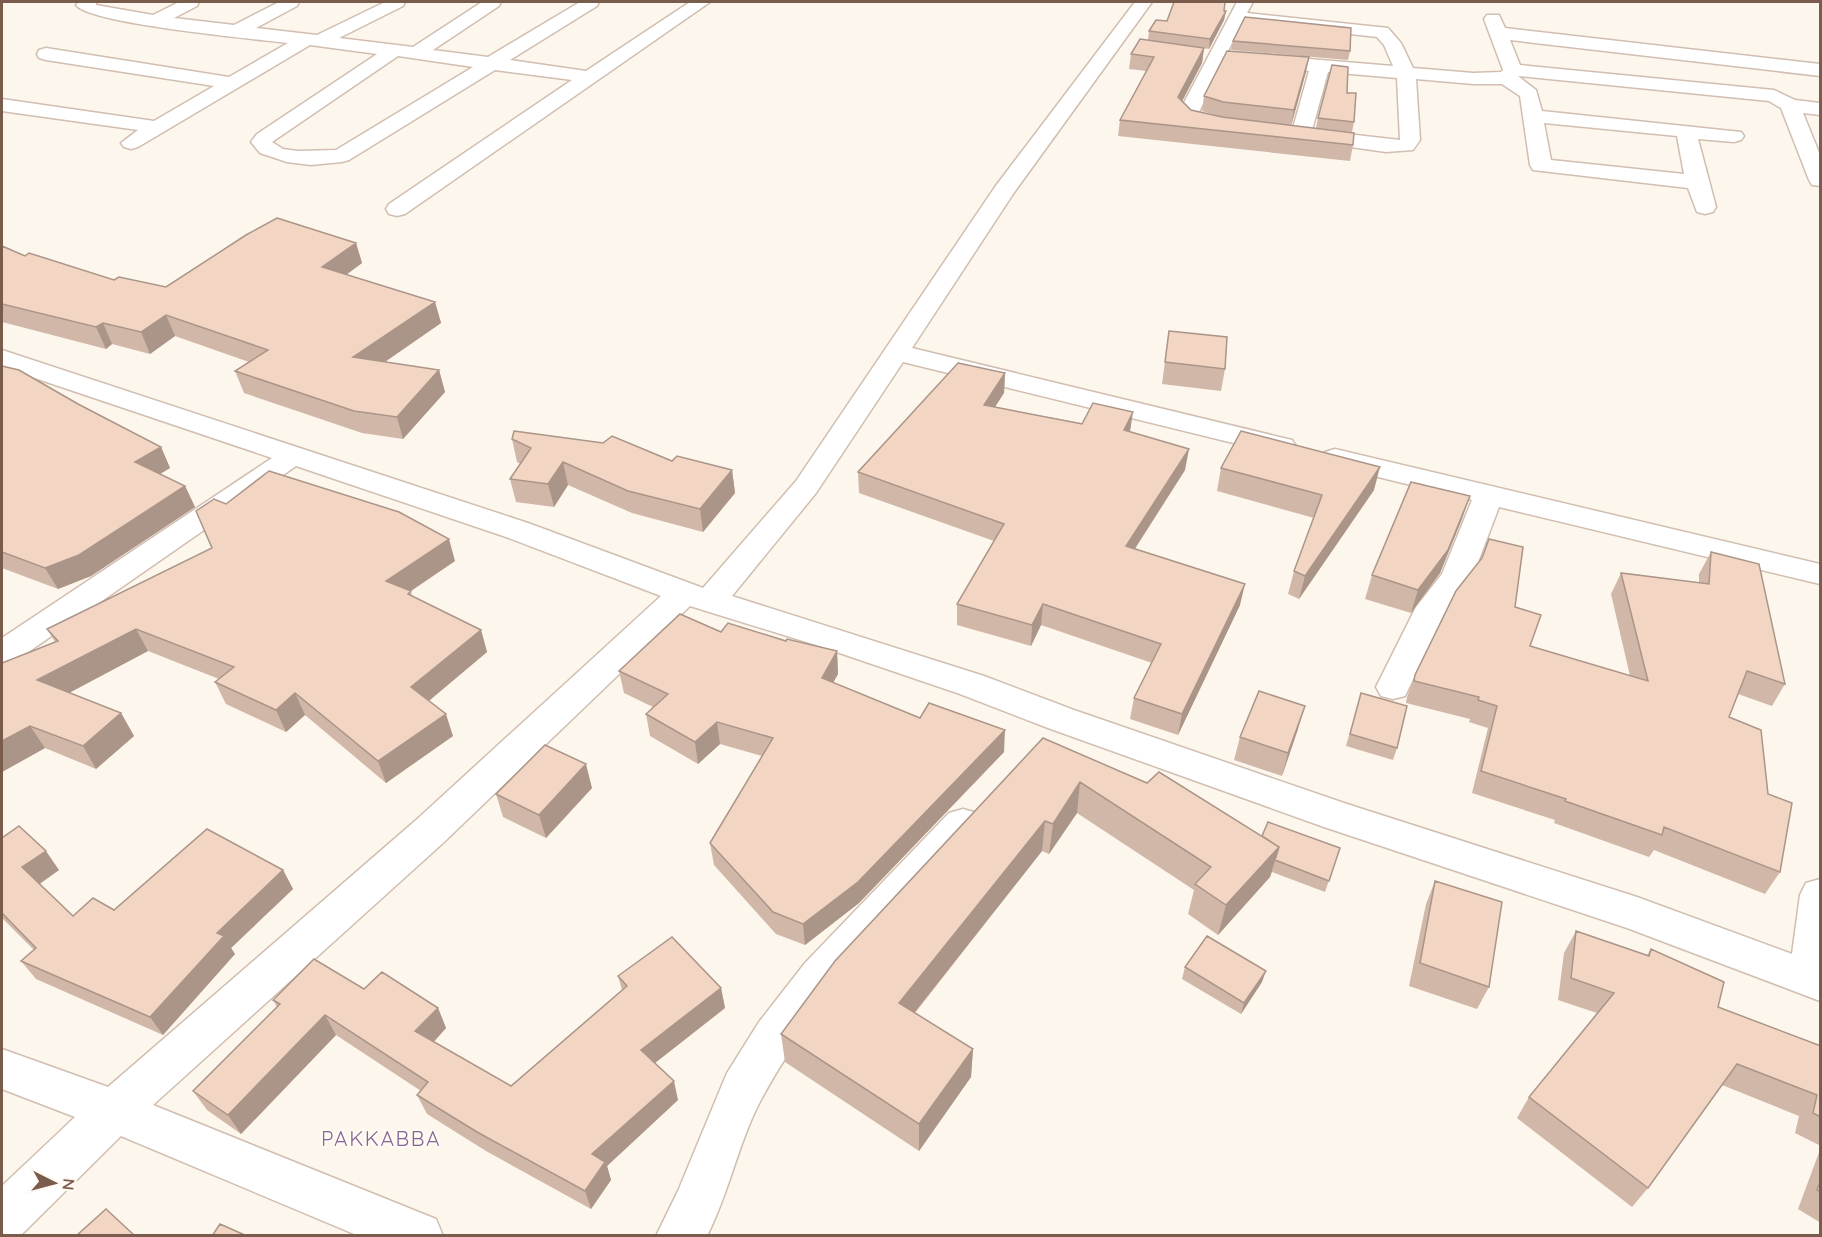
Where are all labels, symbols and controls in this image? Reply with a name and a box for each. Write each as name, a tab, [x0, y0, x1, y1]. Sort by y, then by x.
district label: PAKKABBA	[321, 1125, 441, 1151]
north arrow	[24, 1153, 84, 1213]
text: N	[58, 1178, 79, 1191]

